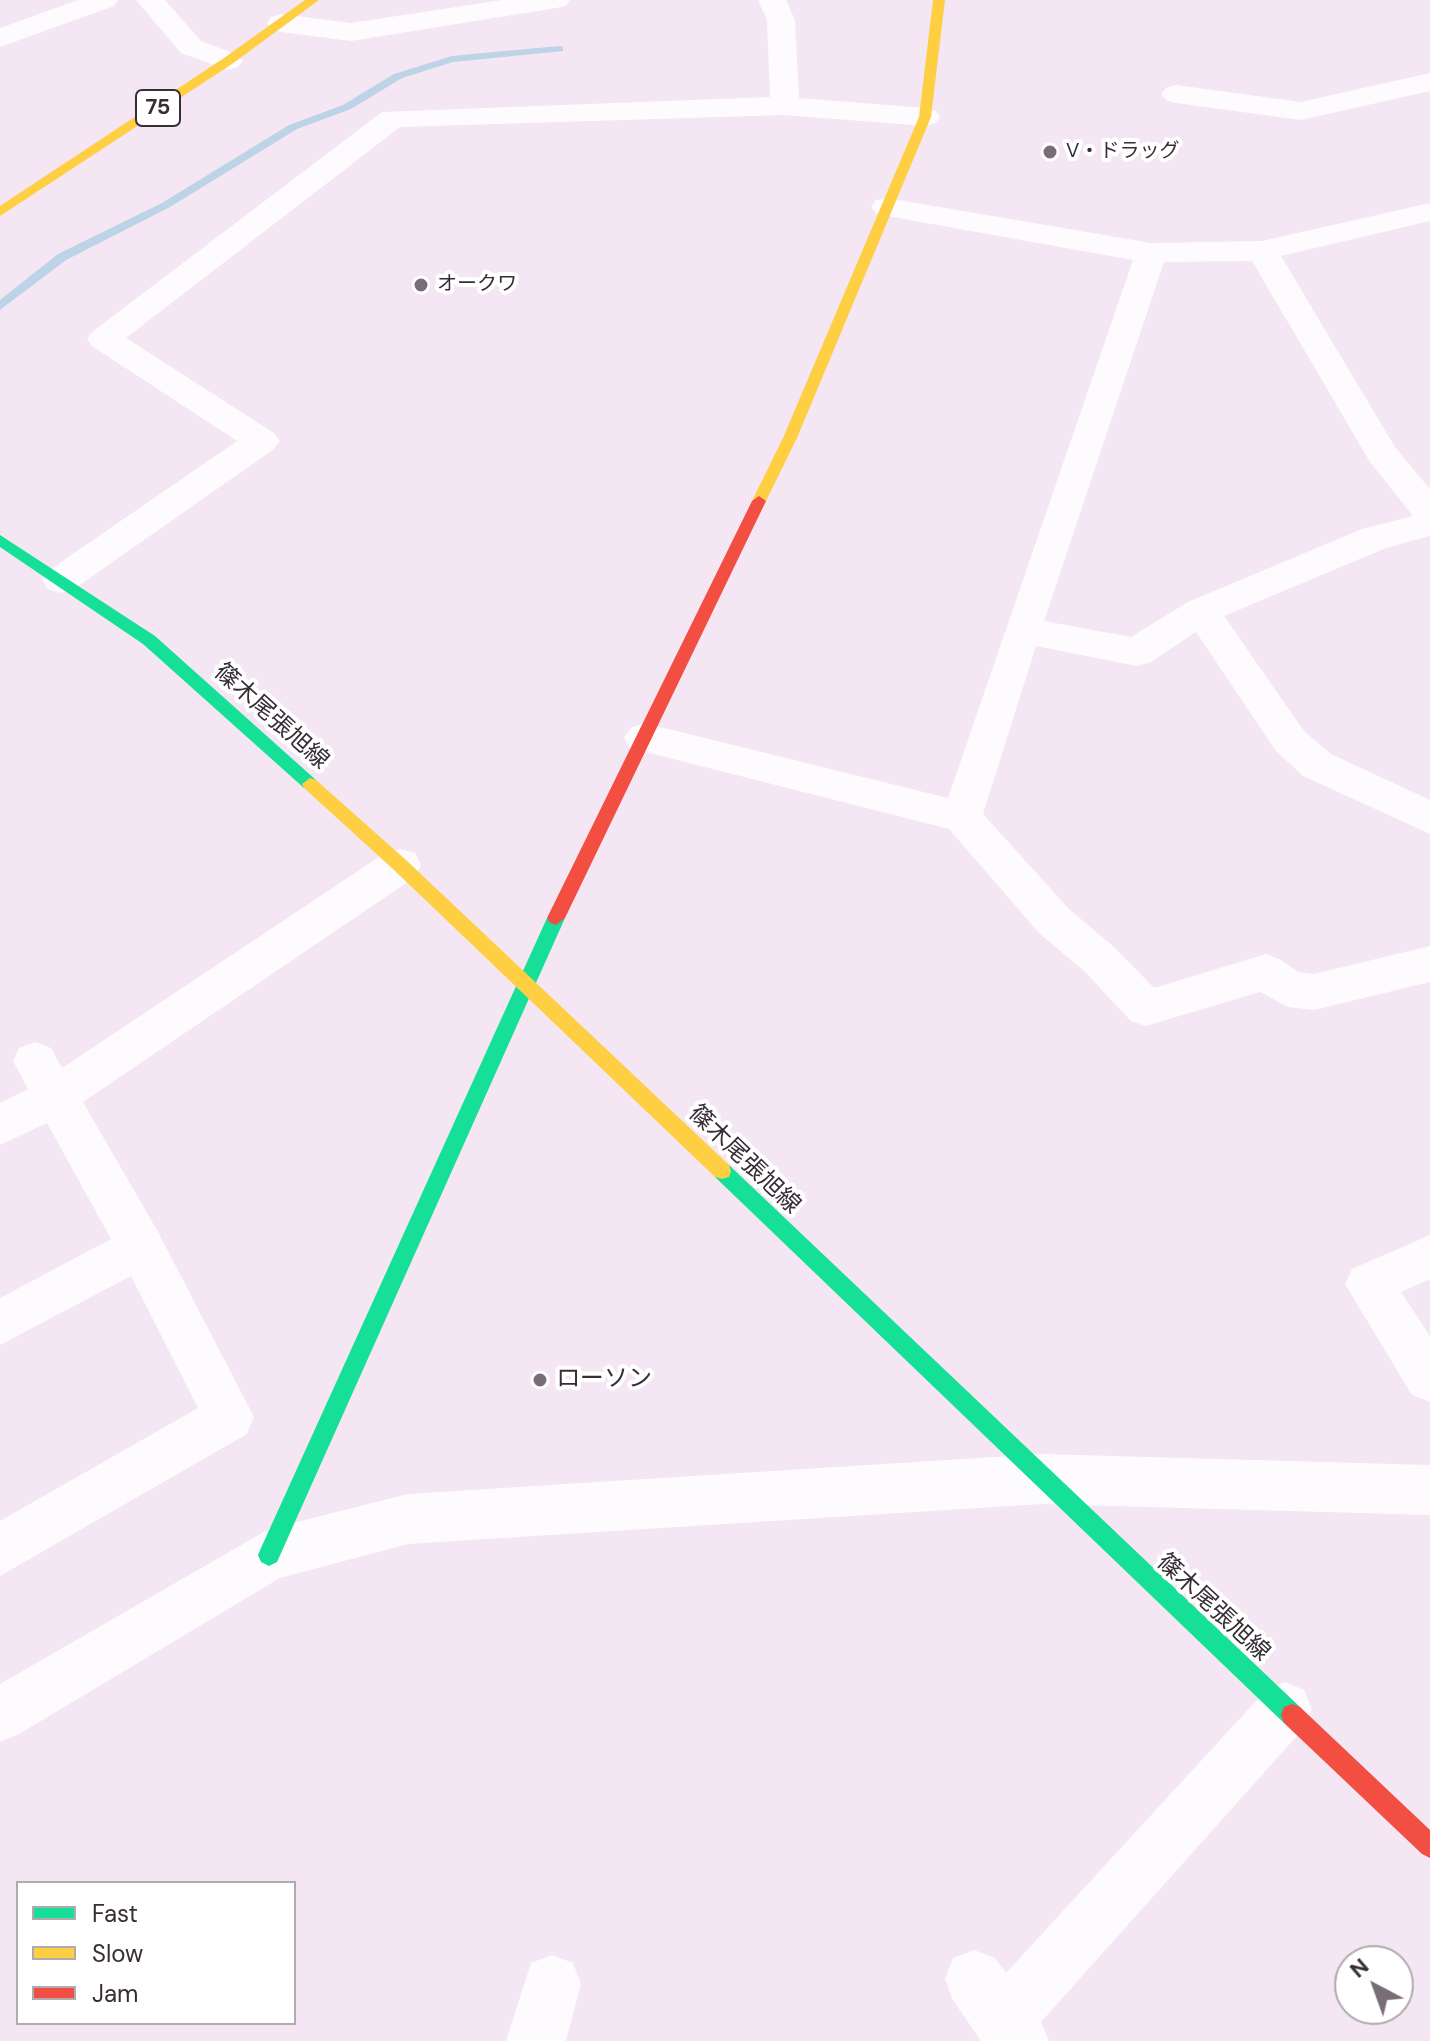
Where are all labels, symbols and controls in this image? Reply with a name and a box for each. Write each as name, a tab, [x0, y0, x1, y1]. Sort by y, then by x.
road number: 75	[136, 90, 180, 126]
place label: V・ドラッグ	[1066, 140, 1179, 164]
marker: V・ドラッグ	[1041, 143, 1059, 161]
place label: オークワ	[437, 273, 517, 297]
marker: オークワ	[412, 276, 430, 294]
street label: 篠木尾張旭線	[208, 658, 334, 776]
street label: 篠木尾張旭線	[682, 1100, 806, 1220]
place label: ローソン	[556, 1366, 652, 1394]
marker: ローソン	[531, 1371, 549, 1389]
street label: 篠木尾張旭線	[1151, 1548, 1275, 1668]
legend	[16, 1881, 296, 2025]
text: Fast	[92, 1898, 138, 1929]
text: Slow	[92, 1938, 143, 1969]
north arrow	[1334, 1945, 1414, 2025]
text: N	[1344, 1952, 1375, 1984]
text: Jam	[92, 1978, 138, 2009]

